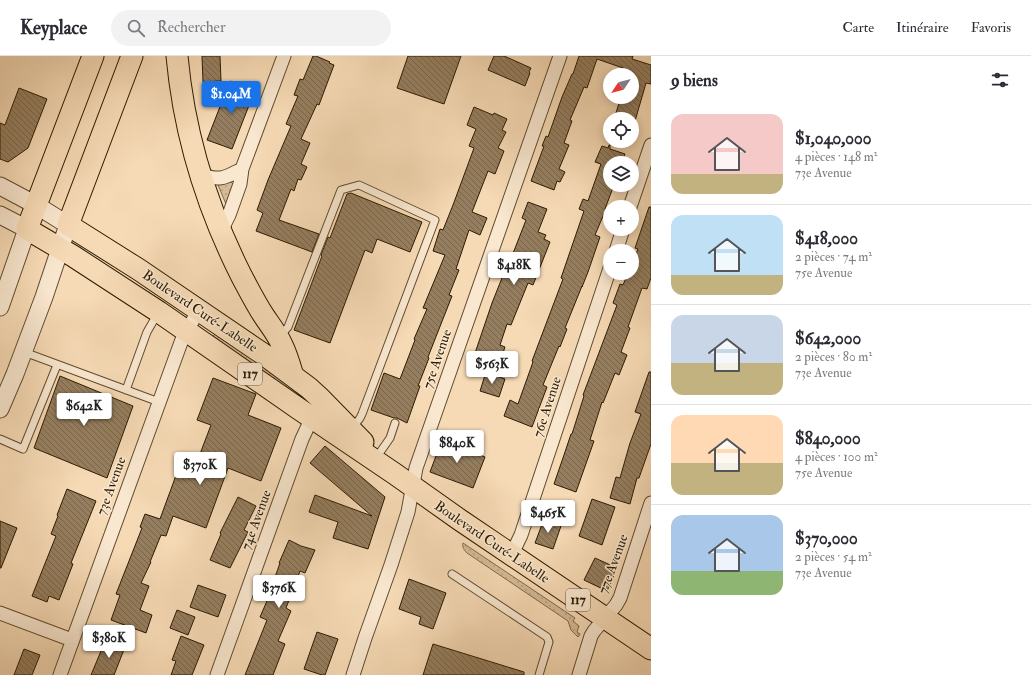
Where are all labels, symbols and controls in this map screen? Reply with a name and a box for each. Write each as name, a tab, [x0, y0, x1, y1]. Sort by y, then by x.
search box	[111, 10, 391, 46]
text: Keyplace	[20, 16, 87, 40]
icon: search	[125, 17, 147, 39]
text: Rechercher	[157, 18, 225, 37]
text: Carte	[843, 19, 874, 36]
text: Itinéraire	[896, 19, 949, 36]
text: Favoris	[971, 19, 1011, 36]
north arrow	[603, 68, 639, 104]
map controls	[603, 68, 639, 280]
icon: filters	[989, 69, 1011, 91]
text: 9 biens	[671, 70, 718, 91]
pin: $1.04M	[198, 81, 264, 115]
text: $1.04M	[211, 86, 251, 102]
button: locate	[603, 112, 639, 148]
text: $1,040,000	[795, 128, 871, 149]
icon: home	[703, 130, 751, 178]
text: 4 pièces · 148 m²	[795, 149, 877, 165]
button: layers	[603, 156, 639, 192]
text: 73e Avenue	[795, 165, 852, 181]
button: +	[603, 200, 639, 236]
text: $418,000	[795, 228, 858, 249]
icon: home	[703, 231, 751, 279]
button: −	[603, 244, 639, 280]
text: 2 pièces · 74 m²	[795, 249, 872, 265]
pin: $418K	[486, 252, 542, 286]
text: $418K	[497, 257, 531, 273]
text: 75e Avenue	[795, 265, 852, 281]
street label: Boulevard Curé-Labelle	[139, 266, 261, 356]
street label: 75e Avenue	[419, 327, 455, 391]
text: $642,000	[795, 328, 861, 349]
icon: home	[703, 331, 751, 379]
text: 2 pièces · 80 m²	[795, 349, 872, 365]
pin: $563K	[464, 351, 520, 385]
text: $563K	[475, 356, 509, 372]
road number: 117	[238, 363, 262, 385]
text: 73e Avenue	[795, 365, 852, 381]
street label: 76e Avenue	[529, 374, 565, 439]
pin: $642K	[56, 393, 112, 427]
text: $642K	[66, 398, 102, 414]
text: $840,000	[795, 428, 861, 449]
pin: $840K	[429, 430, 485, 464]
icon: home	[703, 431, 751, 479]
text: $840K	[439, 435, 475, 451]
text: 4 pièces · 100 m²	[795, 449, 878, 465]
pin: $370K	[172, 452, 228, 486]
street label: 73e Avenue	[93, 454, 129, 518]
text: $370K	[183, 457, 217, 473]
text: 75e Avenue	[795, 465, 852, 481]
street label: 74e Avenue	[237, 487, 275, 552]
street label: Boulevard Curé-Labelle	[431, 497, 553, 587]
pin: $465K	[520, 500, 576, 534]
text: $465K	[530, 505, 566, 521]
text: $370,000	[795, 528, 858, 549]
icon: home	[703, 531, 751, 579]
street label: 77e Avenue	[594, 532, 632, 596]
text: 2 pièces · 54 m²	[795, 549, 872, 565]
text: 73e Avenue	[795, 565, 852, 581]
pin: $376K	[251, 575, 307, 609]
text: $376K	[262, 580, 296, 596]
road number: 117	[566, 589, 590, 611]
pin: $380K	[81, 625, 137, 659]
text: $380K	[92, 630, 126, 646]

